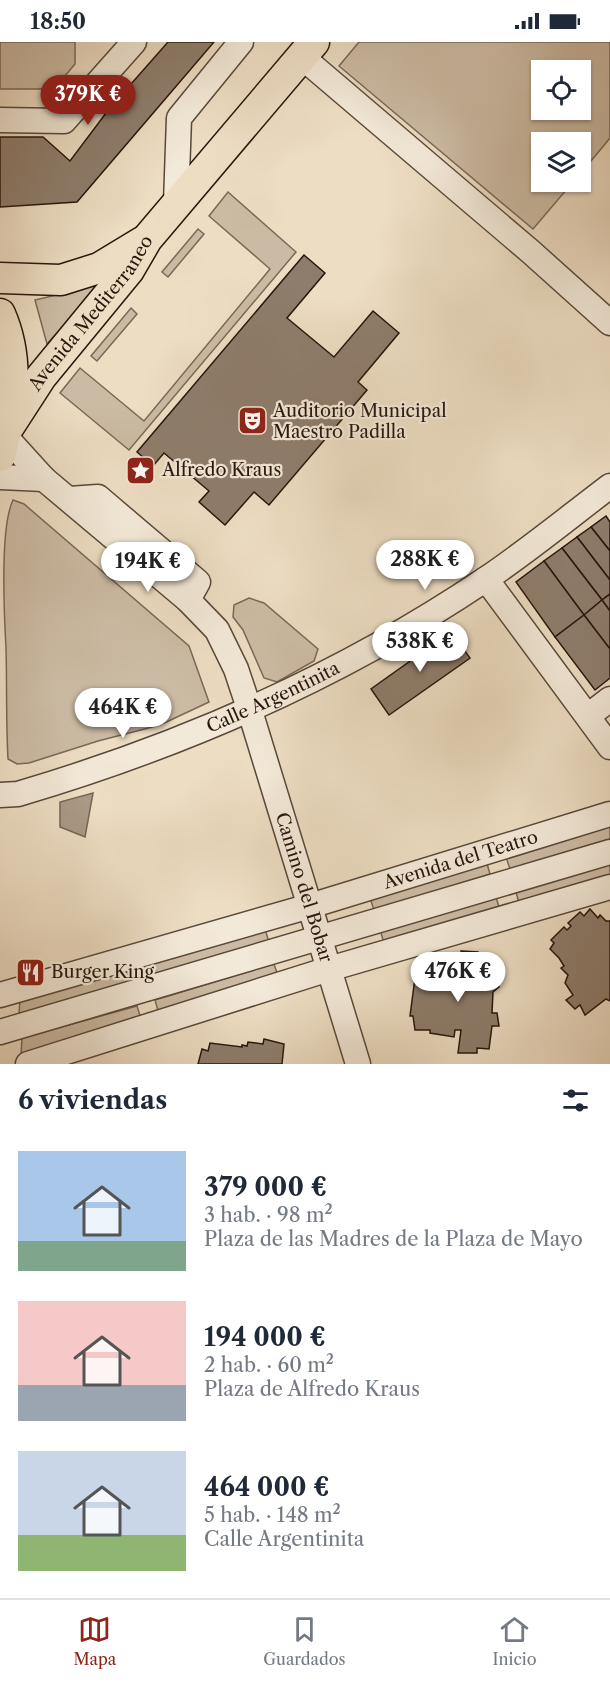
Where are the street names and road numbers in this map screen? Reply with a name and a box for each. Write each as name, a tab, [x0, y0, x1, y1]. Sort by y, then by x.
street label: Avenida Mediterraneo	[23, 231, 158, 396]
street label: Calle Argentinita	[203, 657, 344, 738]
street label: Camino del Bobar	[271, 810, 337, 965]
street label: Avenida del Teatro	[380, 826, 540, 894]

